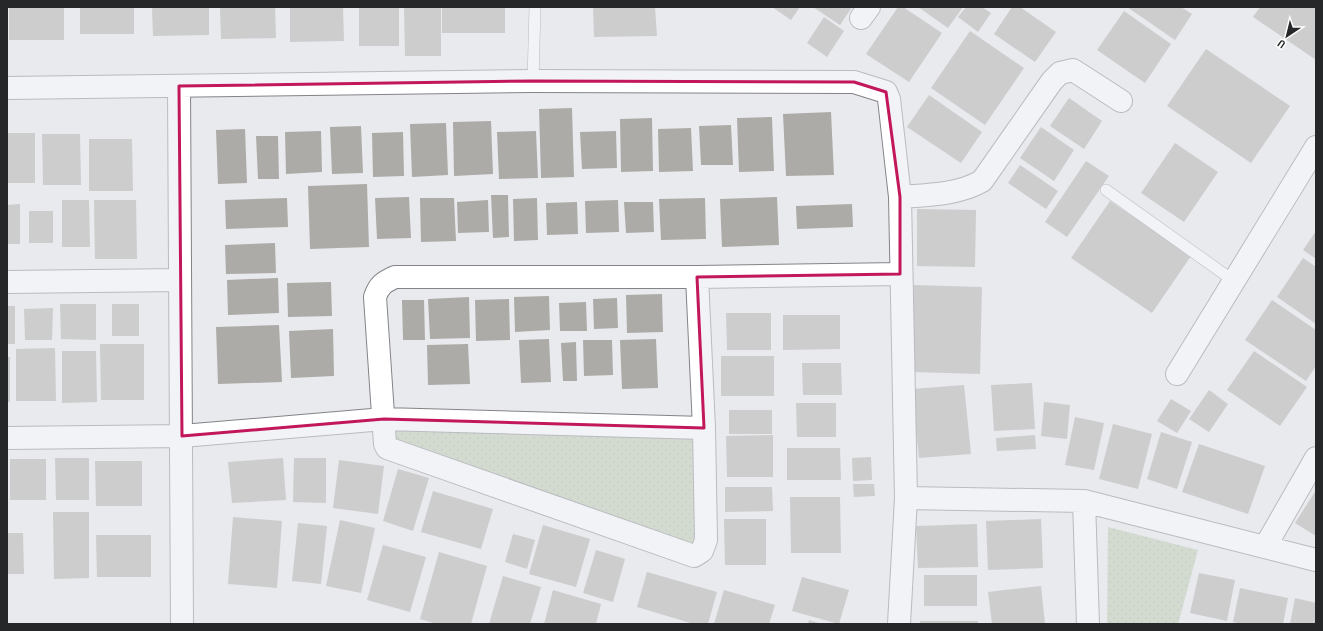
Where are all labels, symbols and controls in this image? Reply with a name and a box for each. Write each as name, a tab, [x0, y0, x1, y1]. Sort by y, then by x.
north arrow	[1267, 16, 1307, 56]
text: U	[1275, 37, 1288, 52]

